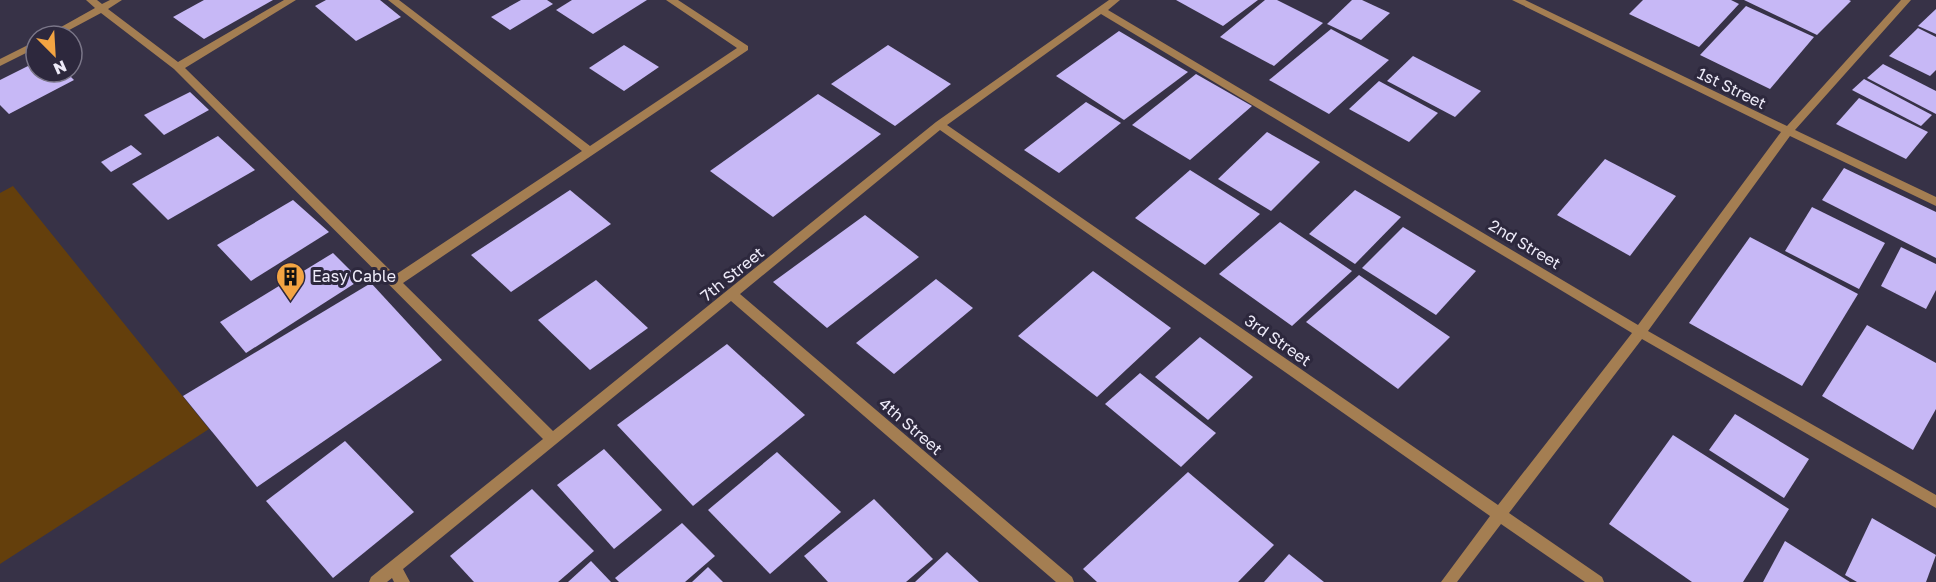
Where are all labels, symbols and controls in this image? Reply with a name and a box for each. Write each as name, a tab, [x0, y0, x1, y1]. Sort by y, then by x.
north arrow	[24, 24, 84, 84]
text: N	[50, 56, 70, 79]
street label: 1st Street	[1694, 63, 1770, 113]
street label: 2nd Street	[1485, 215, 1565, 273]
street label: 7th Street	[696, 242, 768, 306]
building icon: Easy Cable	[275, 260, 307, 302]
place label: Easy Cable	[312, 266, 396, 286]
street label: 3rd Street	[1241, 310, 1315, 370]
street label: 4th Street	[875, 393, 947, 459]

